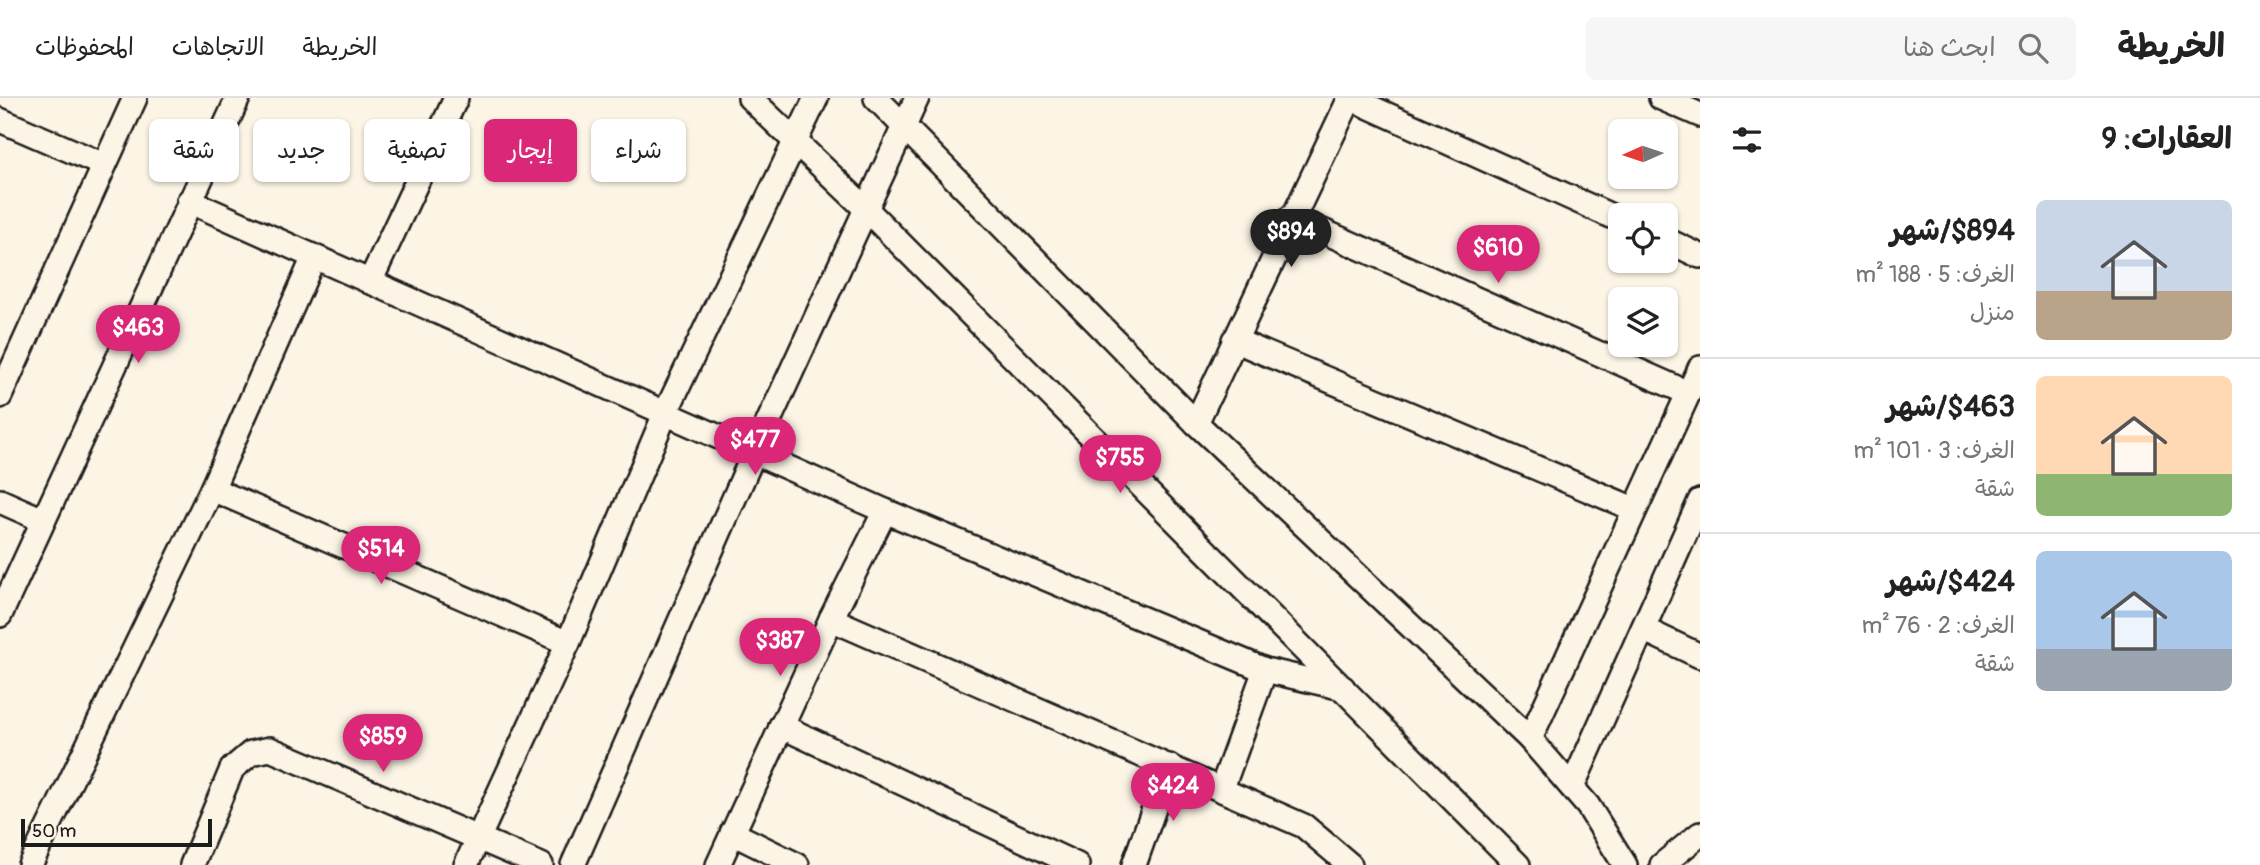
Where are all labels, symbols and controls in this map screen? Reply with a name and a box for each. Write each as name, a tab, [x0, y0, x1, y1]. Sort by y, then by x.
search box	[1586, 17, 2076, 80]
text: الخريطة	[2118, 26, 2225, 67]
icon: search	[2014, 29, 2052, 67]
text: ابحث هنا	[1903, 32, 1996, 64]
text: المحفوظات	[35, 33, 134, 62]
text: الاتجاهات	[172, 33, 265, 62]
text: الخريطة	[303, 33, 377, 62]
chip: شقة	[149, 119, 239, 182]
chip: جديد	[253, 119, 350, 182]
chip: تصفية	[364, 119, 470, 182]
chip: إيجار	[484, 119, 577, 182]
chip: شراء	[591, 119, 686, 182]
north arrow	[1608, 119, 1678, 189]
map controls	[1608, 119, 1678, 357]
text: العقارات: 9	[2102, 120, 2232, 157]
icon: filters	[1728, 121, 1766, 159]
button: locate	[1608, 203, 1678, 273]
pin: $894	[1250, 209, 1332, 269]
text: $894/شهر	[1890, 212, 2015, 249]
text: $894	[1266, 217, 1316, 246]
pin: $610	[1457, 226, 1539, 285]
icon: home	[2092, 228, 2176, 312]
text: $610	[1473, 233, 1523, 262]
text: الغرف: 5 · 188 m²	[1855, 260, 2015, 289]
button: layers	[1608, 287, 1678, 357]
text: منزل	[1970, 298, 2015, 327]
pin: $463	[97, 306, 179, 365]
text: $463	[112, 313, 164, 342]
text: $463/شهر	[1886, 388, 2015, 425]
icon: home	[2092, 404, 2176, 488]
pin: $477	[714, 418, 796, 477]
text: $477	[730, 425, 780, 454]
pin: $755	[1079, 436, 1161, 495]
text: الغرف: 3 · 101 m²	[1854, 436, 2015, 465]
text: $755	[1095, 443, 1145, 472]
text: شقة	[1975, 474, 2015, 503]
pin: $514	[340, 526, 422, 586]
text: $514	[357, 534, 405, 563]
text: $424/شهر	[1887, 563, 2015, 600]
icon: home	[2092, 579, 2176, 663]
text: الغرف: 2 · 76 m²	[1862, 611, 2015, 640]
pin: $387	[739, 618, 821, 678]
text: $387	[755, 626, 805, 655]
text: شقة	[1975, 649, 2015, 678]
pin: $859	[342, 714, 424, 774]
text: $859	[359, 722, 407, 751]
pin: $424	[1132, 764, 1214, 823]
text: $424	[1147, 771, 1199, 800]
scale bar	[21, 816, 212, 848]
text: 50 m	[32, 819, 76, 843]

